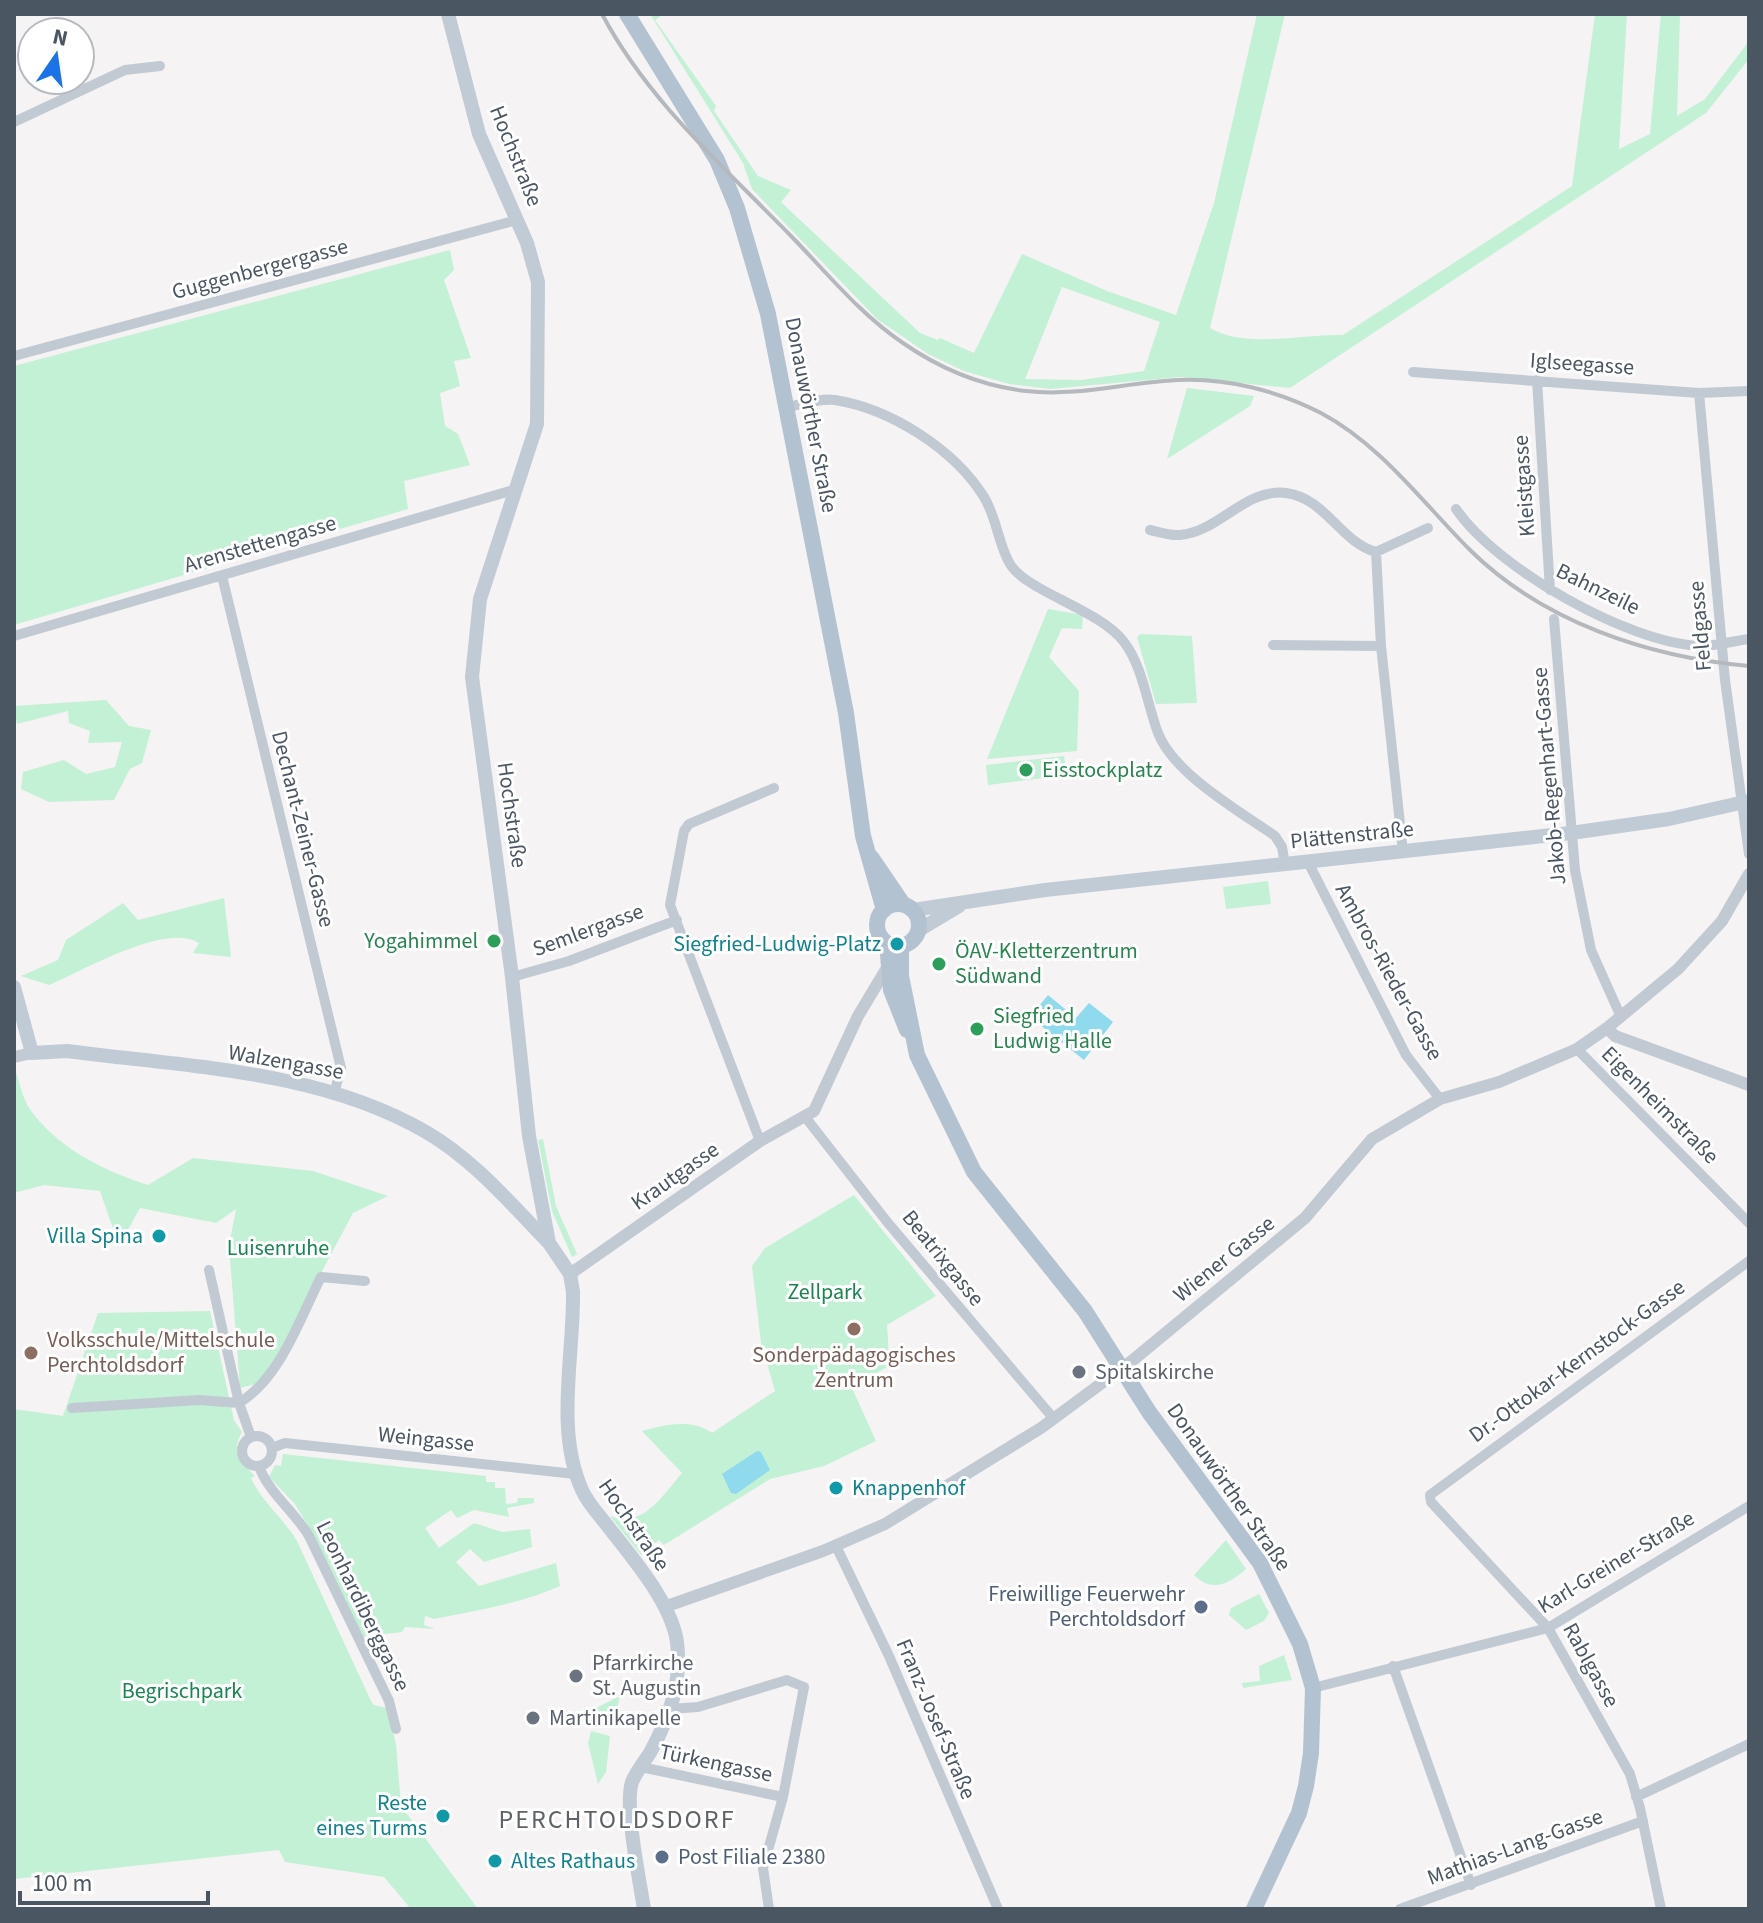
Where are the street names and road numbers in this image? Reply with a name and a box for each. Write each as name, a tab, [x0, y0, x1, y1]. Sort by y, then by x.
street label: Hochstraße	[481, 101, 551, 211]
street label: Guggenbergergasse	[168, 230, 352, 308]
street label: Donauwörther Straße	[776, 314, 846, 516]
street label: Iglseegasse	[1529, 344, 1635, 384]
street label: Kleistgasse	[1504, 434, 1544, 538]
street label: Arenstettengasse	[180, 507, 340, 581]
street label: Bahnzeile	[1551, 555, 1646, 623]
street label: Feldgasse	[1680, 579, 1720, 672]
street label: Jakob-Regenhart-Gasse	[1524, 666, 1574, 886]
street label: Dechant-Zeiner-Gasse	[263, 727, 343, 931]
street label: Hochstraße	[489, 760, 535, 870]
street label: Plättenstraße	[1289, 813, 1415, 857]
street label: Ambros-Rieder-Gasse	[1327, 878, 1451, 1066]
street label: Semlergasse	[528, 895, 648, 965]
street label: Walzengasse	[226, 1036, 346, 1088]
street label: Eigenheimstraße	[1594, 1039, 1726, 1171]
street label: Krautgasse	[624, 1134, 726, 1218]
street label: Beatrixgasse	[894, 1203, 992, 1313]
street label: Wiener Gasse	[1166, 1208, 1282, 1310]
street label: Dr.-Ottokar-Kernstock-Gasse	[1462, 1271, 1692, 1450]
street label: Donauwörther Straße	[1159, 1396, 1299, 1578]
street label: Weingasse	[376, 1418, 476, 1460]
street label: Hochstraße	[590, 1472, 678, 1578]
street label: Karl-Greiner-Straße	[1531, 1502, 1701, 1622]
street label: Leonhardiberggasse	[308, 1515, 418, 1697]
street label: Rablgasse	[1555, 1617, 1627, 1713]
street label: Franz-Josef-Straße	[888, 1634, 984, 1804]
street label: Türkengasse	[656, 1735, 776, 1791]
street label: Mathias-Lang-Gasse	[1423, 1800, 1607, 1894]

